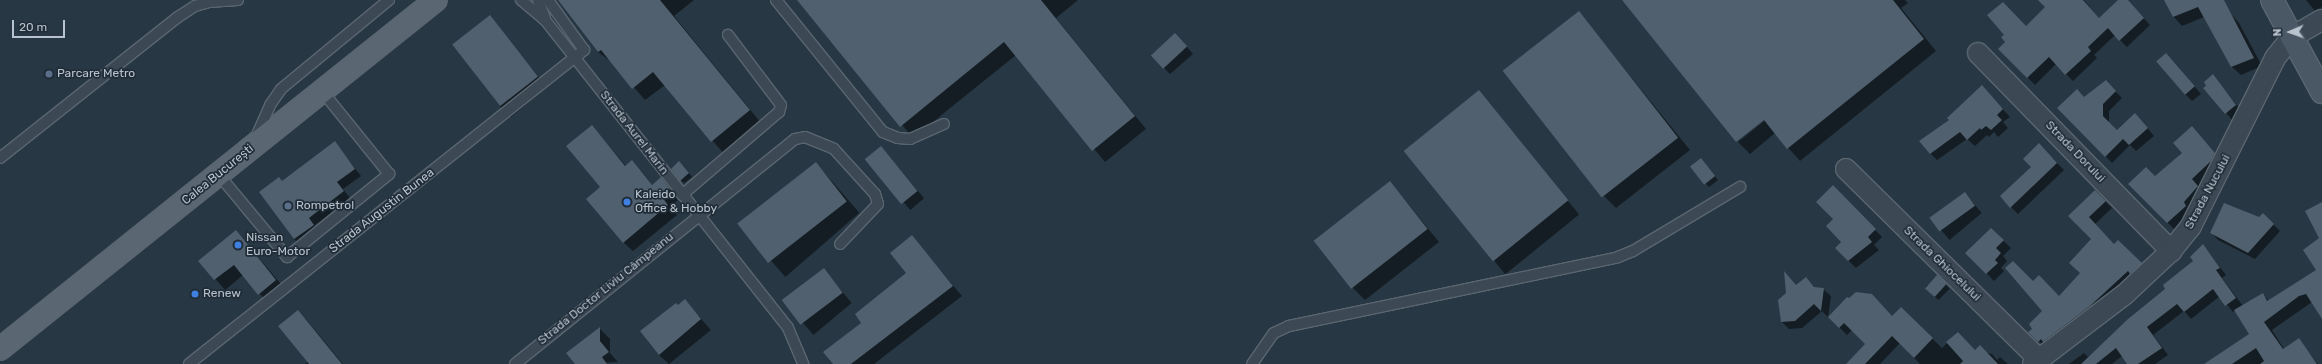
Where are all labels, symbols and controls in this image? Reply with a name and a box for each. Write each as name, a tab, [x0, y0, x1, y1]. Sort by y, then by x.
scale bar	[14, 12, 67, 38]
north arrow	[2270, 12, 2310, 52]
text: 20 m	[19, 20, 47, 34]
text: N	[2271, 28, 2284, 37]
place label: Parcare Metro	[57, 67, 135, 81]
marker: Parcare Metro	[44, 69, 54, 79]
street label: Strada Aurel Marin	[597, 88, 671, 178]
street label: Strada Dorului	[2042, 118, 2108, 186]
street label: Calea București	[179, 142, 257, 208]
street label: Strada Nucului	[2182, 152, 2234, 232]
street label: Strada Augustin Bunea	[327, 166, 437, 256]
place label: Kaleido Office & Hobby	[635, 188, 717, 216]
marker: Kaleido Office & Hobby	[622, 197, 632, 207]
place label: Rompetrol	[296, 199, 354, 213]
marker: Rompetrol	[283, 201, 293, 211]
street label: Strada Ghiocelului	[1900, 223, 1984, 305]
street label: Strada Doctor Liviu Câmpeanu	[535, 230, 677, 348]
place label: Nissan Euro-Motor	[246, 231, 310, 259]
marker: Nissan Euro-Motor	[233, 240, 243, 250]
place label: Renew	[203, 287, 241, 301]
marker: Renew	[190, 289, 200, 299]

